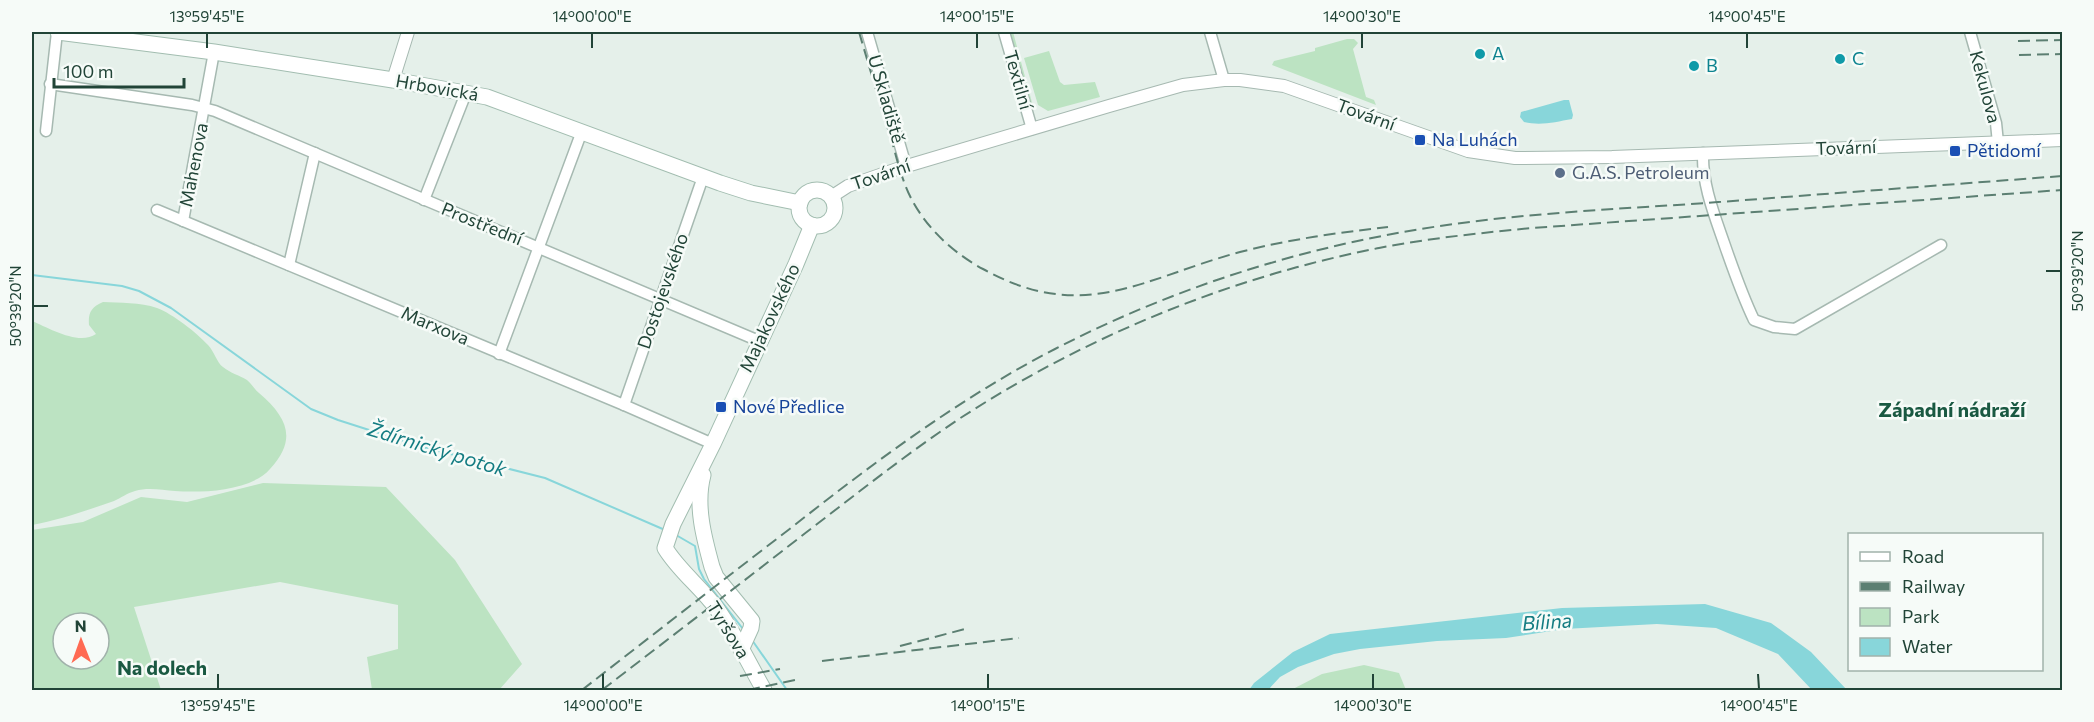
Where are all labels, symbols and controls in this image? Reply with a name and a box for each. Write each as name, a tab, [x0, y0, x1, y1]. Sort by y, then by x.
text: 13°59'45"E	[170, 7, 245, 25]
text: 14°00'00"E	[552, 7, 632, 25]
text: 14°00'15"E	[940, 7, 1014, 25]
text: 14°00'30"E	[1323, 7, 1401, 25]
text: 14°00'45"E	[1708, 7, 1786, 25]
place label: A	[1492, 42, 1504, 64]
street label: Textilní	[1000, 47, 1038, 113]
marker: A	[1473, 47, 1487, 61]
place label: C	[1852, 47, 1864, 69]
street label: Kekulova	[1966, 48, 2006, 125]
scale bar	[54, 51, 184, 89]
street label: U Skladiště	[864, 52, 910, 145]
marker: C	[1833, 52, 1847, 66]
place label: B	[1706, 54, 1718, 76]
marker: B	[1687, 59, 1701, 73]
text: 100 m	[63, 60, 113, 82]
street label: Hrbovická	[394, 69, 480, 105]
street label: Tovární	[1334, 93, 1400, 135]
street label: Mahenova	[174, 121, 212, 209]
place label: Na Luhách	[1432, 128, 1518, 150]
marker: Na Luhách	[1413, 133, 1427, 147]
street label: Tovární	[1815, 135, 1878, 159]
place label: Pětidomí	[1967, 139, 2042, 161]
marker: Pětidomí	[1948, 144, 1962, 158]
street label: Tovární	[848, 153, 914, 194]
place label: G.A.S. Petroleum	[1572, 161, 1710, 183]
marker: G.A.S. Petroleum	[1553, 166, 1567, 180]
street label: Prostřední	[438, 197, 528, 250]
street label: Dostojevského	[632, 230, 692, 351]
text: 50°39'20"N	[2068, 230, 2086, 312]
street label: Majakovského	[734, 260, 804, 375]
text: 50°39'20"N	[6, 265, 24, 347]
street label: Marxova	[398, 301, 473, 349]
place label: Nové Předlice	[733, 395, 845, 417]
district label: Západní nádraží	[1878, 397, 2027, 421]
marker: Nové Předlice	[714, 400, 728, 414]
water label: Ždírnický potok	[364, 415, 511, 481]
legend	[1848, 533, 2043, 671]
text: Road	[1902, 545, 1944, 567]
text: Railway	[1902, 575, 1965, 597]
street label: Tyršova	[703, 597, 755, 662]
text: Park	[1902, 605, 1940, 627]
water label: Bílina	[1521, 607, 1573, 635]
north arrow	[51, 611, 111, 671]
text: N	[75, 616, 87, 635]
text: Water	[1902, 635, 1953, 657]
district label: Na dolech	[117, 655, 207, 679]
text: 13°59'45"E	[181, 696, 256, 714]
text: 14°00'00"E	[563, 696, 643, 714]
text: 14°00'15"E	[951, 696, 1025, 714]
text: 14°00'30"E	[1334, 696, 1412, 714]
text: 14°00'45"E	[1720, 696, 1798, 714]

